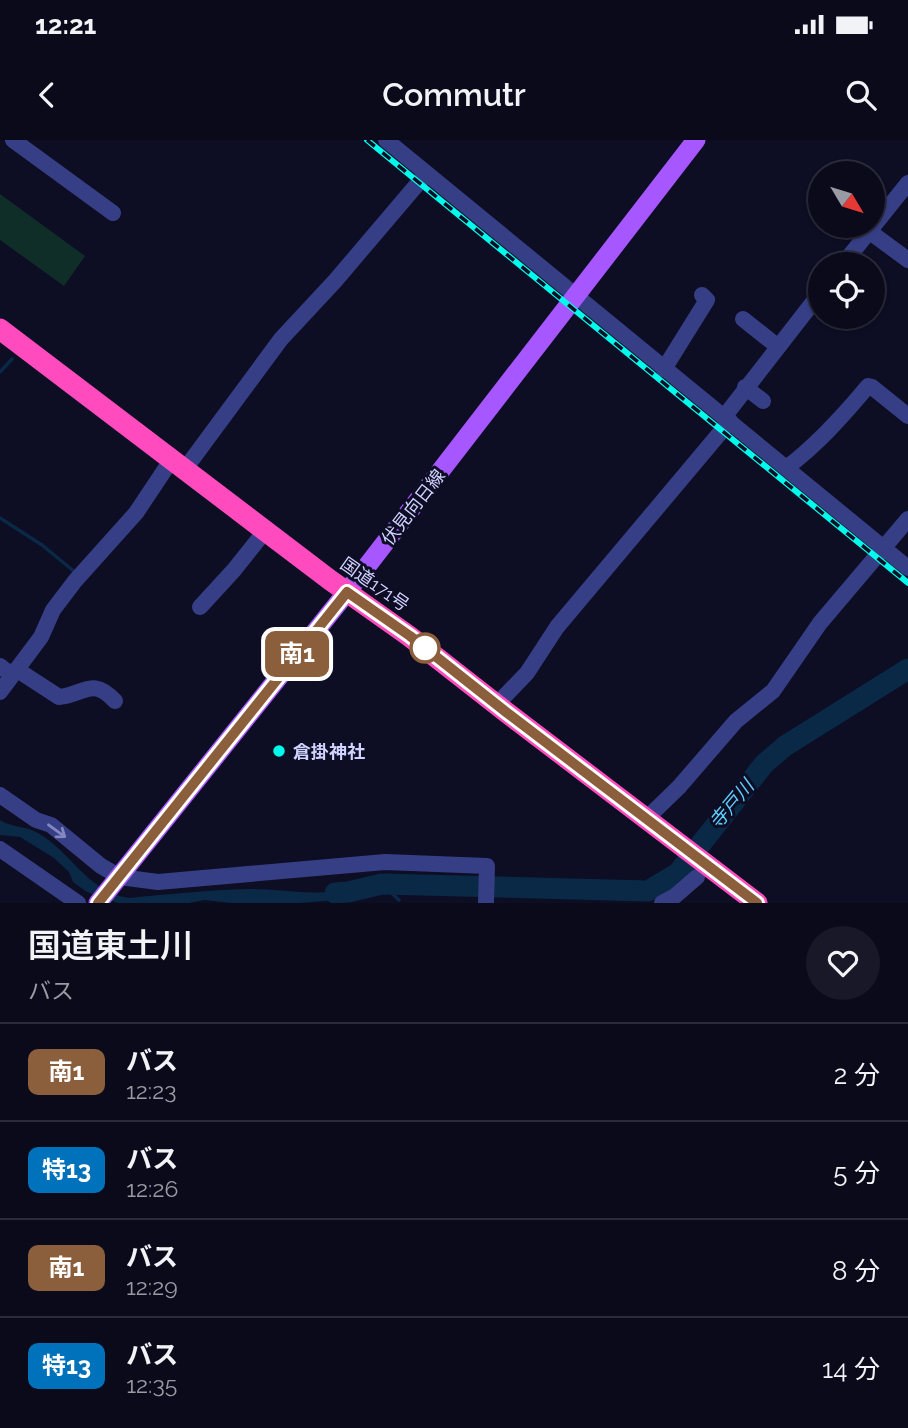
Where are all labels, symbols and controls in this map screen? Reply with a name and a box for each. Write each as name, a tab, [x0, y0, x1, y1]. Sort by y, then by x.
text: 12:21	[35, 10, 96, 40]
icon: back	[28, 76, 66, 114]
text: Commutr	[382, 76, 526, 113]
icon: search	[842, 76, 880, 114]
north arrow	[808, 161, 886, 238]
map controls	[808, 161, 885, 329]
button: locate	[808, 252, 885, 329]
street label: 伏見向日線	[377, 465, 449, 549]
street label: 国道171号	[337, 553, 413, 615]
line badge: 南1	[266, 631, 328, 677]
unlabelled marker	[410, 633, 440, 663]
text: 南1	[279, 639, 315, 668]
place label: 倉掛神社	[293, 741, 365, 762]
marker: 倉掛神社	[271, 743, 287, 759]
water label: 寺戸川	[704, 774, 759, 833]
one-way arrow	[48, 823, 67, 838]
text: 国道東土川	[28, 926, 193, 965]
button: heart	[806, 926, 880, 1000]
text: バス	[28, 977, 74, 1004]
text: バス	[126, 1046, 178, 1076]
text: 南1	[49, 1057, 84, 1086]
text: 2 分	[834, 1060, 880, 1090]
text: 12:23	[126, 1077, 176, 1104]
text: バス	[126, 1144, 178, 1174]
text: 特13	[42, 1155, 91, 1184]
text: 5 分	[833, 1158, 880, 1188]
text: 12:26	[126, 1175, 178, 1202]
text: バス	[126, 1242, 178, 1272]
text: 南1	[49, 1253, 84, 1282]
text: 8 分	[832, 1256, 880, 1286]
text: 12:29	[126, 1273, 178, 1300]
text: バス	[126, 1340, 178, 1370]
text: 特13	[42, 1351, 91, 1380]
text: 14 分	[822, 1354, 880, 1384]
text: 12:35	[126, 1371, 177, 1398]

